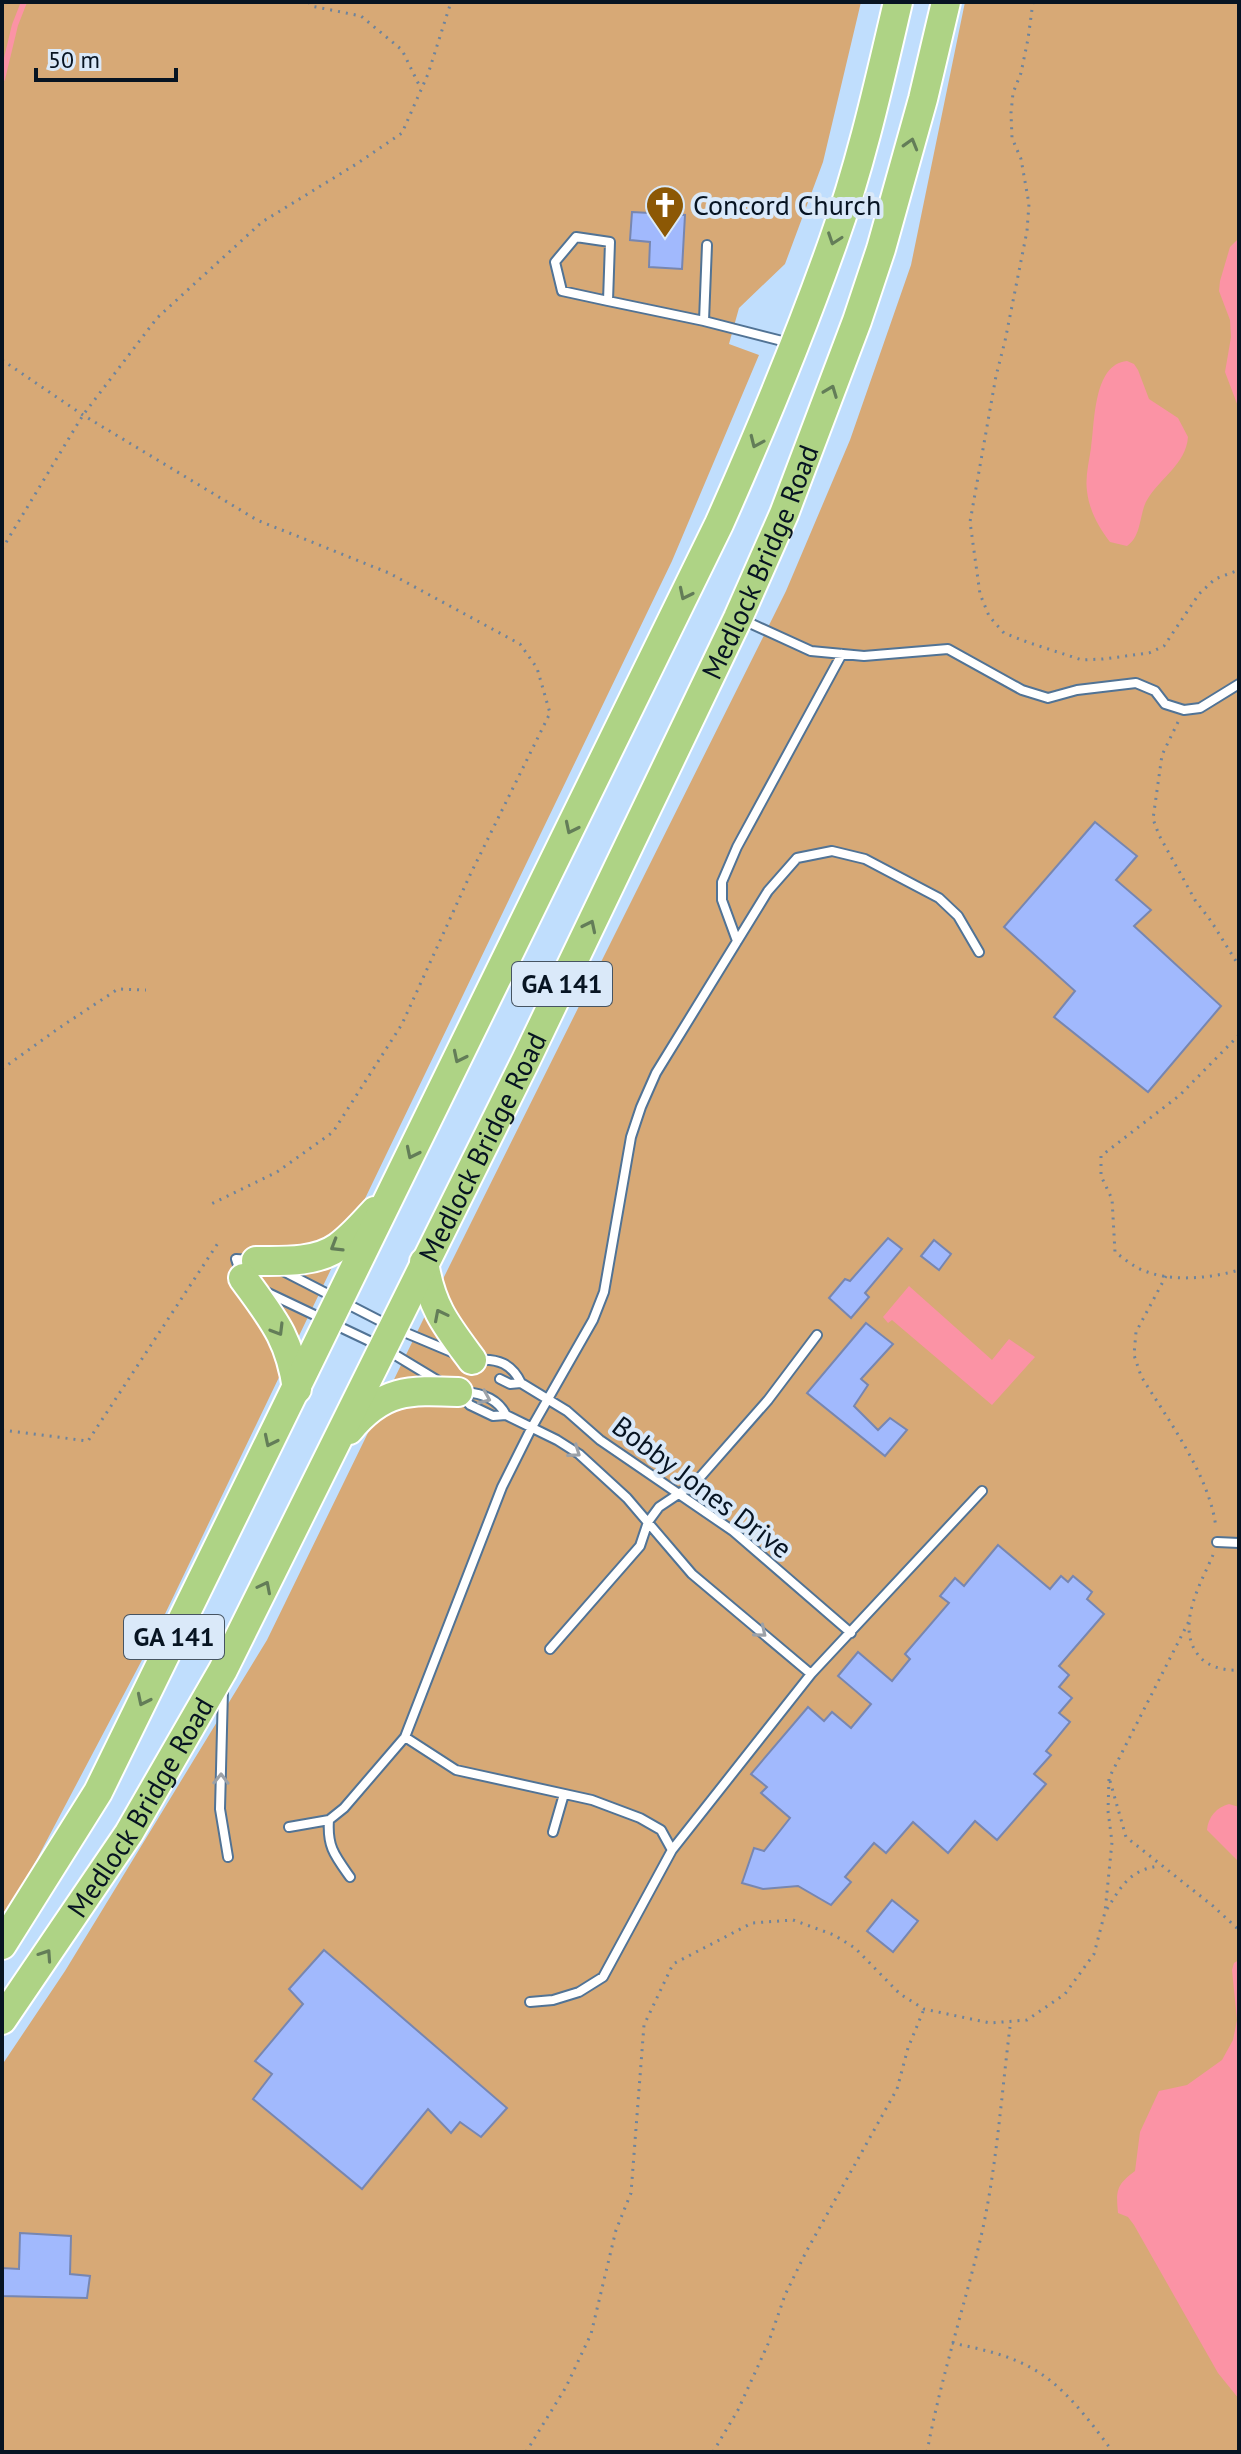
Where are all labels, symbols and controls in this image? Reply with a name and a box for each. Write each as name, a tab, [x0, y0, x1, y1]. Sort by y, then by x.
scale bar	[36, 32, 176, 82]
text: 50 m	[48, 44, 100, 75]
one-way arrow	[902, 137, 918, 151]
church icon: Concord Church	[644, 184, 686, 239]
place label: Concord Church	[693, 186, 881, 223]
one-way arrow	[827, 231, 843, 245]
one-way arrow	[822, 385, 838, 399]
one-way arrow	[749, 434, 765, 448]
street label: Medlock Bridge Road	[693, 439, 827, 685]
one-way arrow	[679, 586, 695, 600]
one-way arrow	[565, 819, 581, 834]
one-way arrow	[580, 920, 596, 934]
road number: GA 141	[512, 962, 612, 1006]
street label: Medlock Bridge Road	[410, 1026, 555, 1268]
one-way arrow	[453, 1048, 469, 1063]
one-way arrow	[406, 1145, 422, 1160]
one-way arrow	[330, 1236, 344, 1251]
one-way arrow	[435, 1308, 450, 1323]
one-way arrow	[268, 1321, 284, 1336]
one-way arrow	[477, 1388, 491, 1404]
street label: Bobby Jones Drive	[605, 1407, 799, 1566]
one-way arrow	[265, 1433, 280, 1448]
one-way arrow	[566, 1442, 580, 1457]
one-way arrow	[255, 1580, 271, 1595]
road number: GA 141	[124, 1615, 224, 1659]
one-way arrow	[752, 1622, 766, 1637]
street label: Medlock Bridge Road	[58, 1690, 221, 1924]
one-way arrow	[137, 1691, 153, 1706]
one-way arrow	[212, 1772, 230, 1785]
one-way arrow	[36, 1950, 51, 1964]

